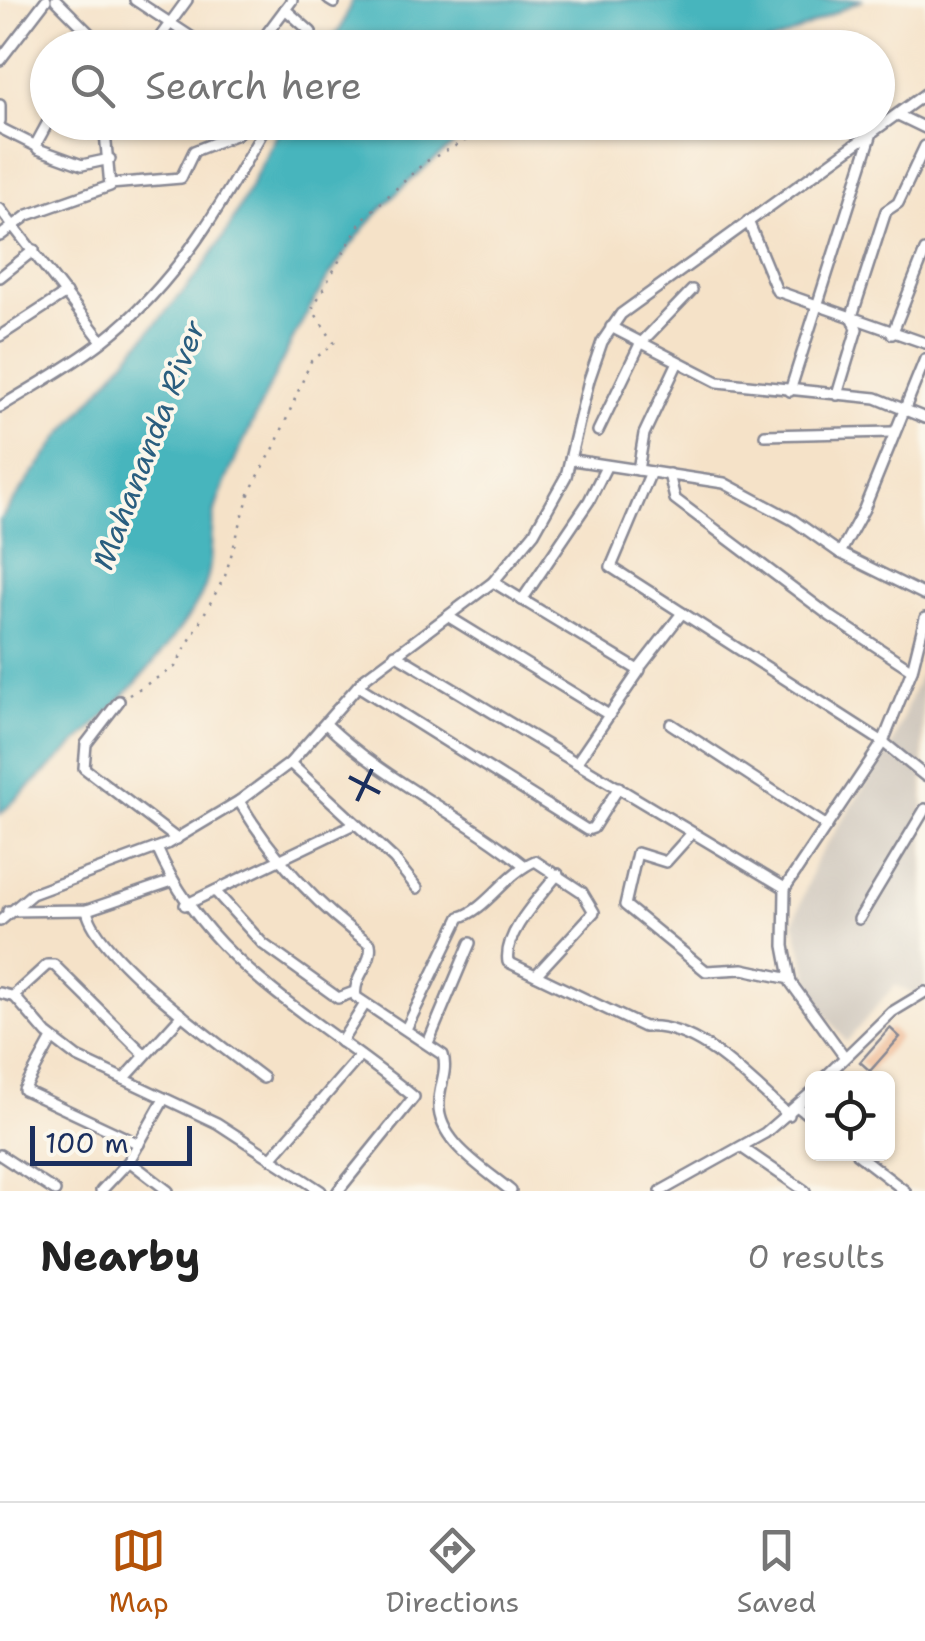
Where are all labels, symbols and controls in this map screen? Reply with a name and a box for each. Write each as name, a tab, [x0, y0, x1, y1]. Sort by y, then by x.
search box	[30, 30, 895, 140]
icon: search	[65, 58, 120, 113]
text: Search here	[145, 60, 362, 111]
water label: Mahananda River	[82, 314, 215, 575]
map controls	[805, 1071, 895, 1161]
button: locate	[805, 1071, 895, 1161]
scale bar	[30, 1121, 192, 1166]
text: 100 m	[45, 1124, 129, 1162]
text: Nearby	[40, 1228, 200, 1284]
text: 0 results	[748, 1235, 885, 1278]
tab: Map	[109, 1523, 169, 1621]
tab: Directions	[386, 1523, 519, 1621]
tab: Saved	[737, 1523, 816, 1621]

